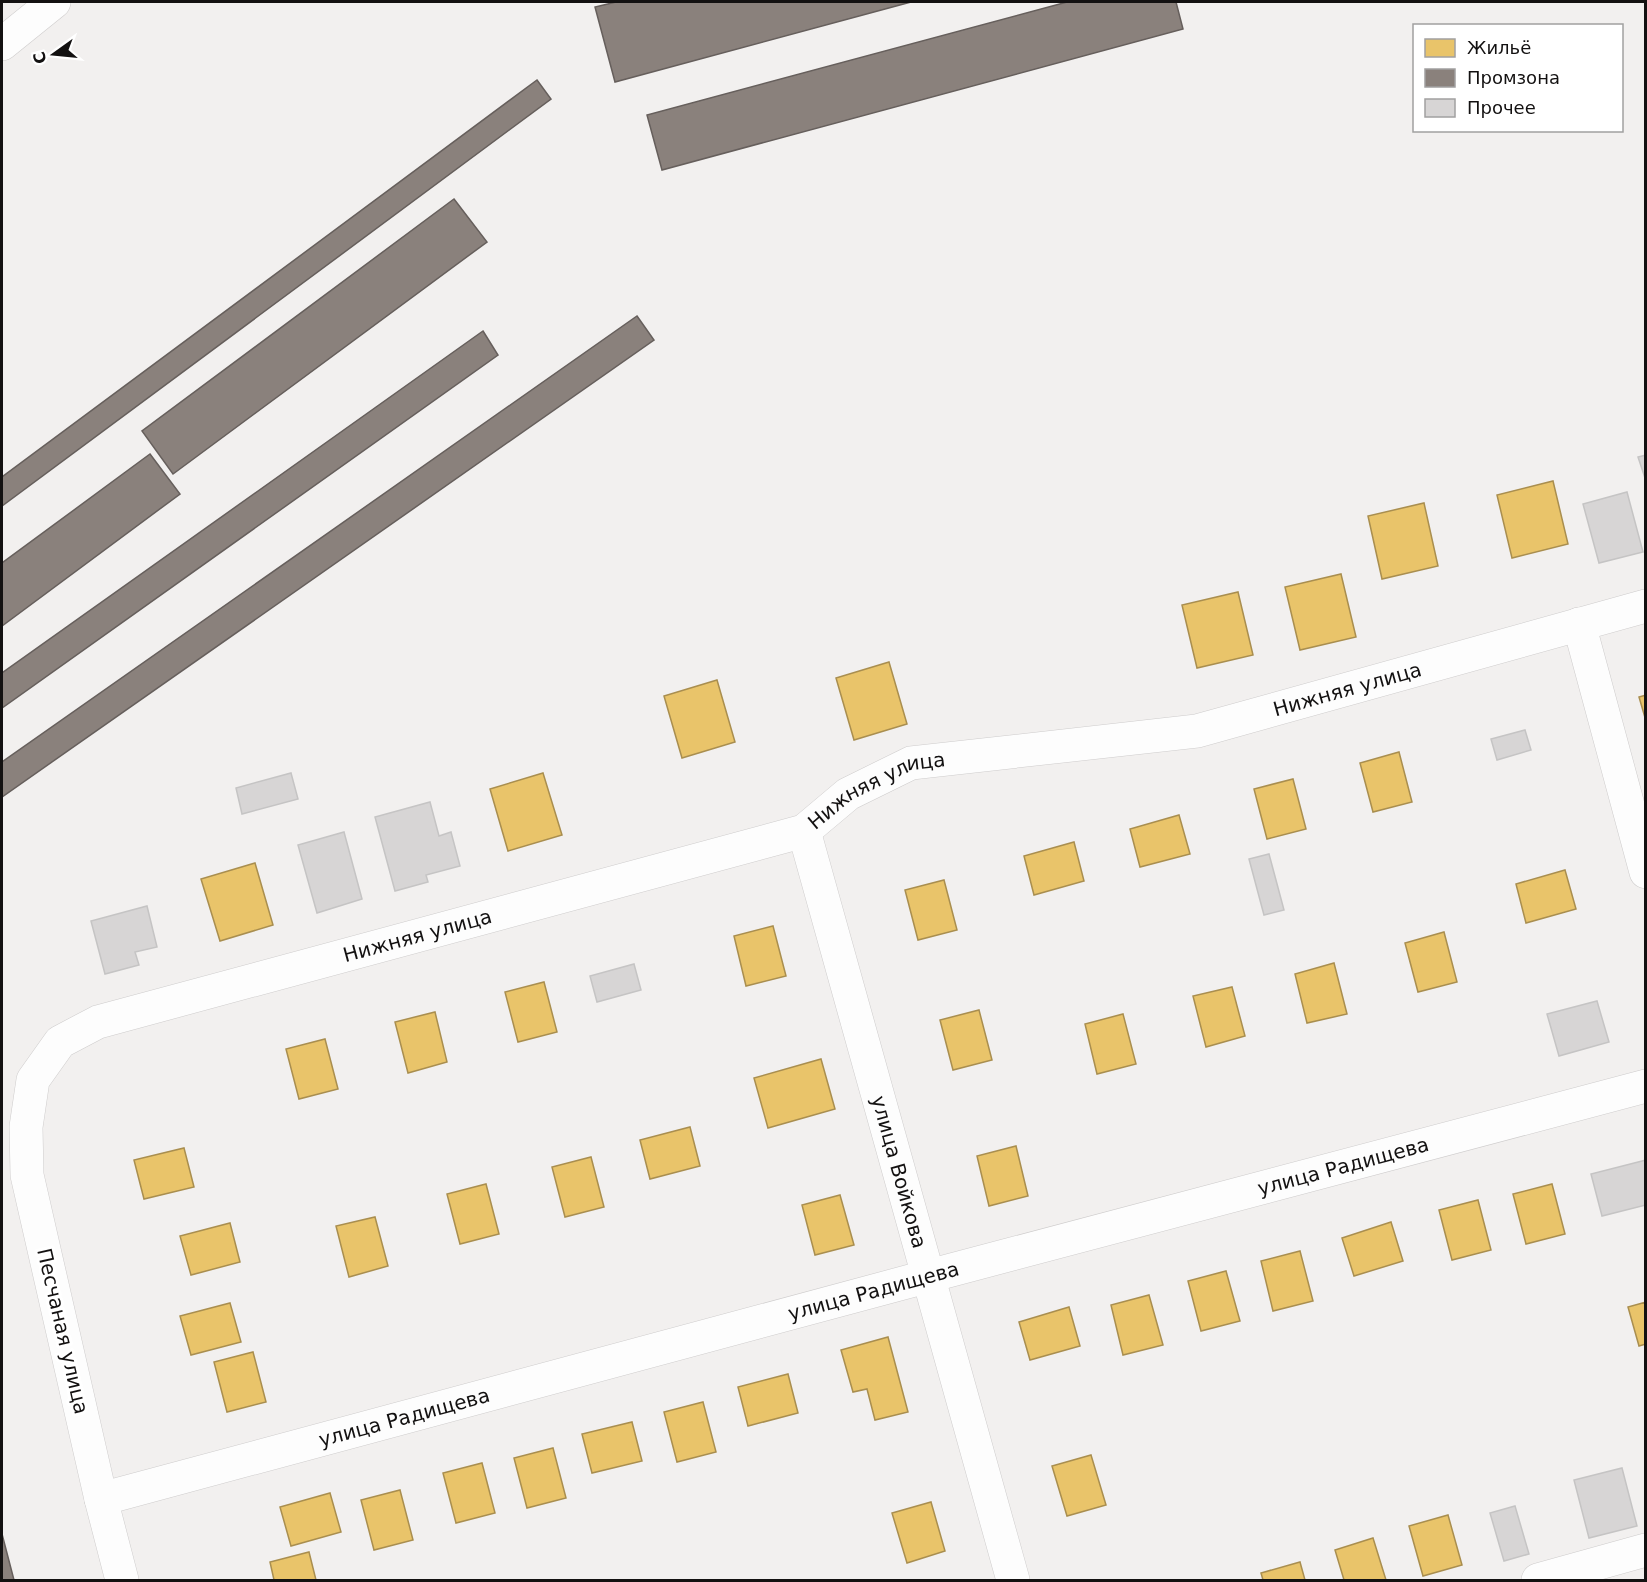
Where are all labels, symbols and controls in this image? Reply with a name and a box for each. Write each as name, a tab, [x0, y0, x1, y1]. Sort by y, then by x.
north arrow	[24, 24, 84, 84]
legend	[1413, 24, 1623, 132]
text: Жильё	[1467, 37, 1531, 58]
text: С	[29, 50, 51, 66]
text: Промзона	[1467, 67, 1560, 88]
text: Прочее	[1467, 97, 1536, 118]
street label: Нижняя улица	[1270, 657, 1424, 721]
street label: Нижняя улица	[803, 747, 946, 834]
street label: Нижняя улица	[340, 904, 494, 967]
street label: улица Войкова	[866, 1093, 932, 1251]
street label: улица Радищева	[1255, 1132, 1431, 1200]
street label: Песчаная улица	[32, 1246, 94, 1416]
street label: улица Радищева	[785, 1257, 962, 1325]
street label: улица Радищева	[316, 1383, 492, 1452]

